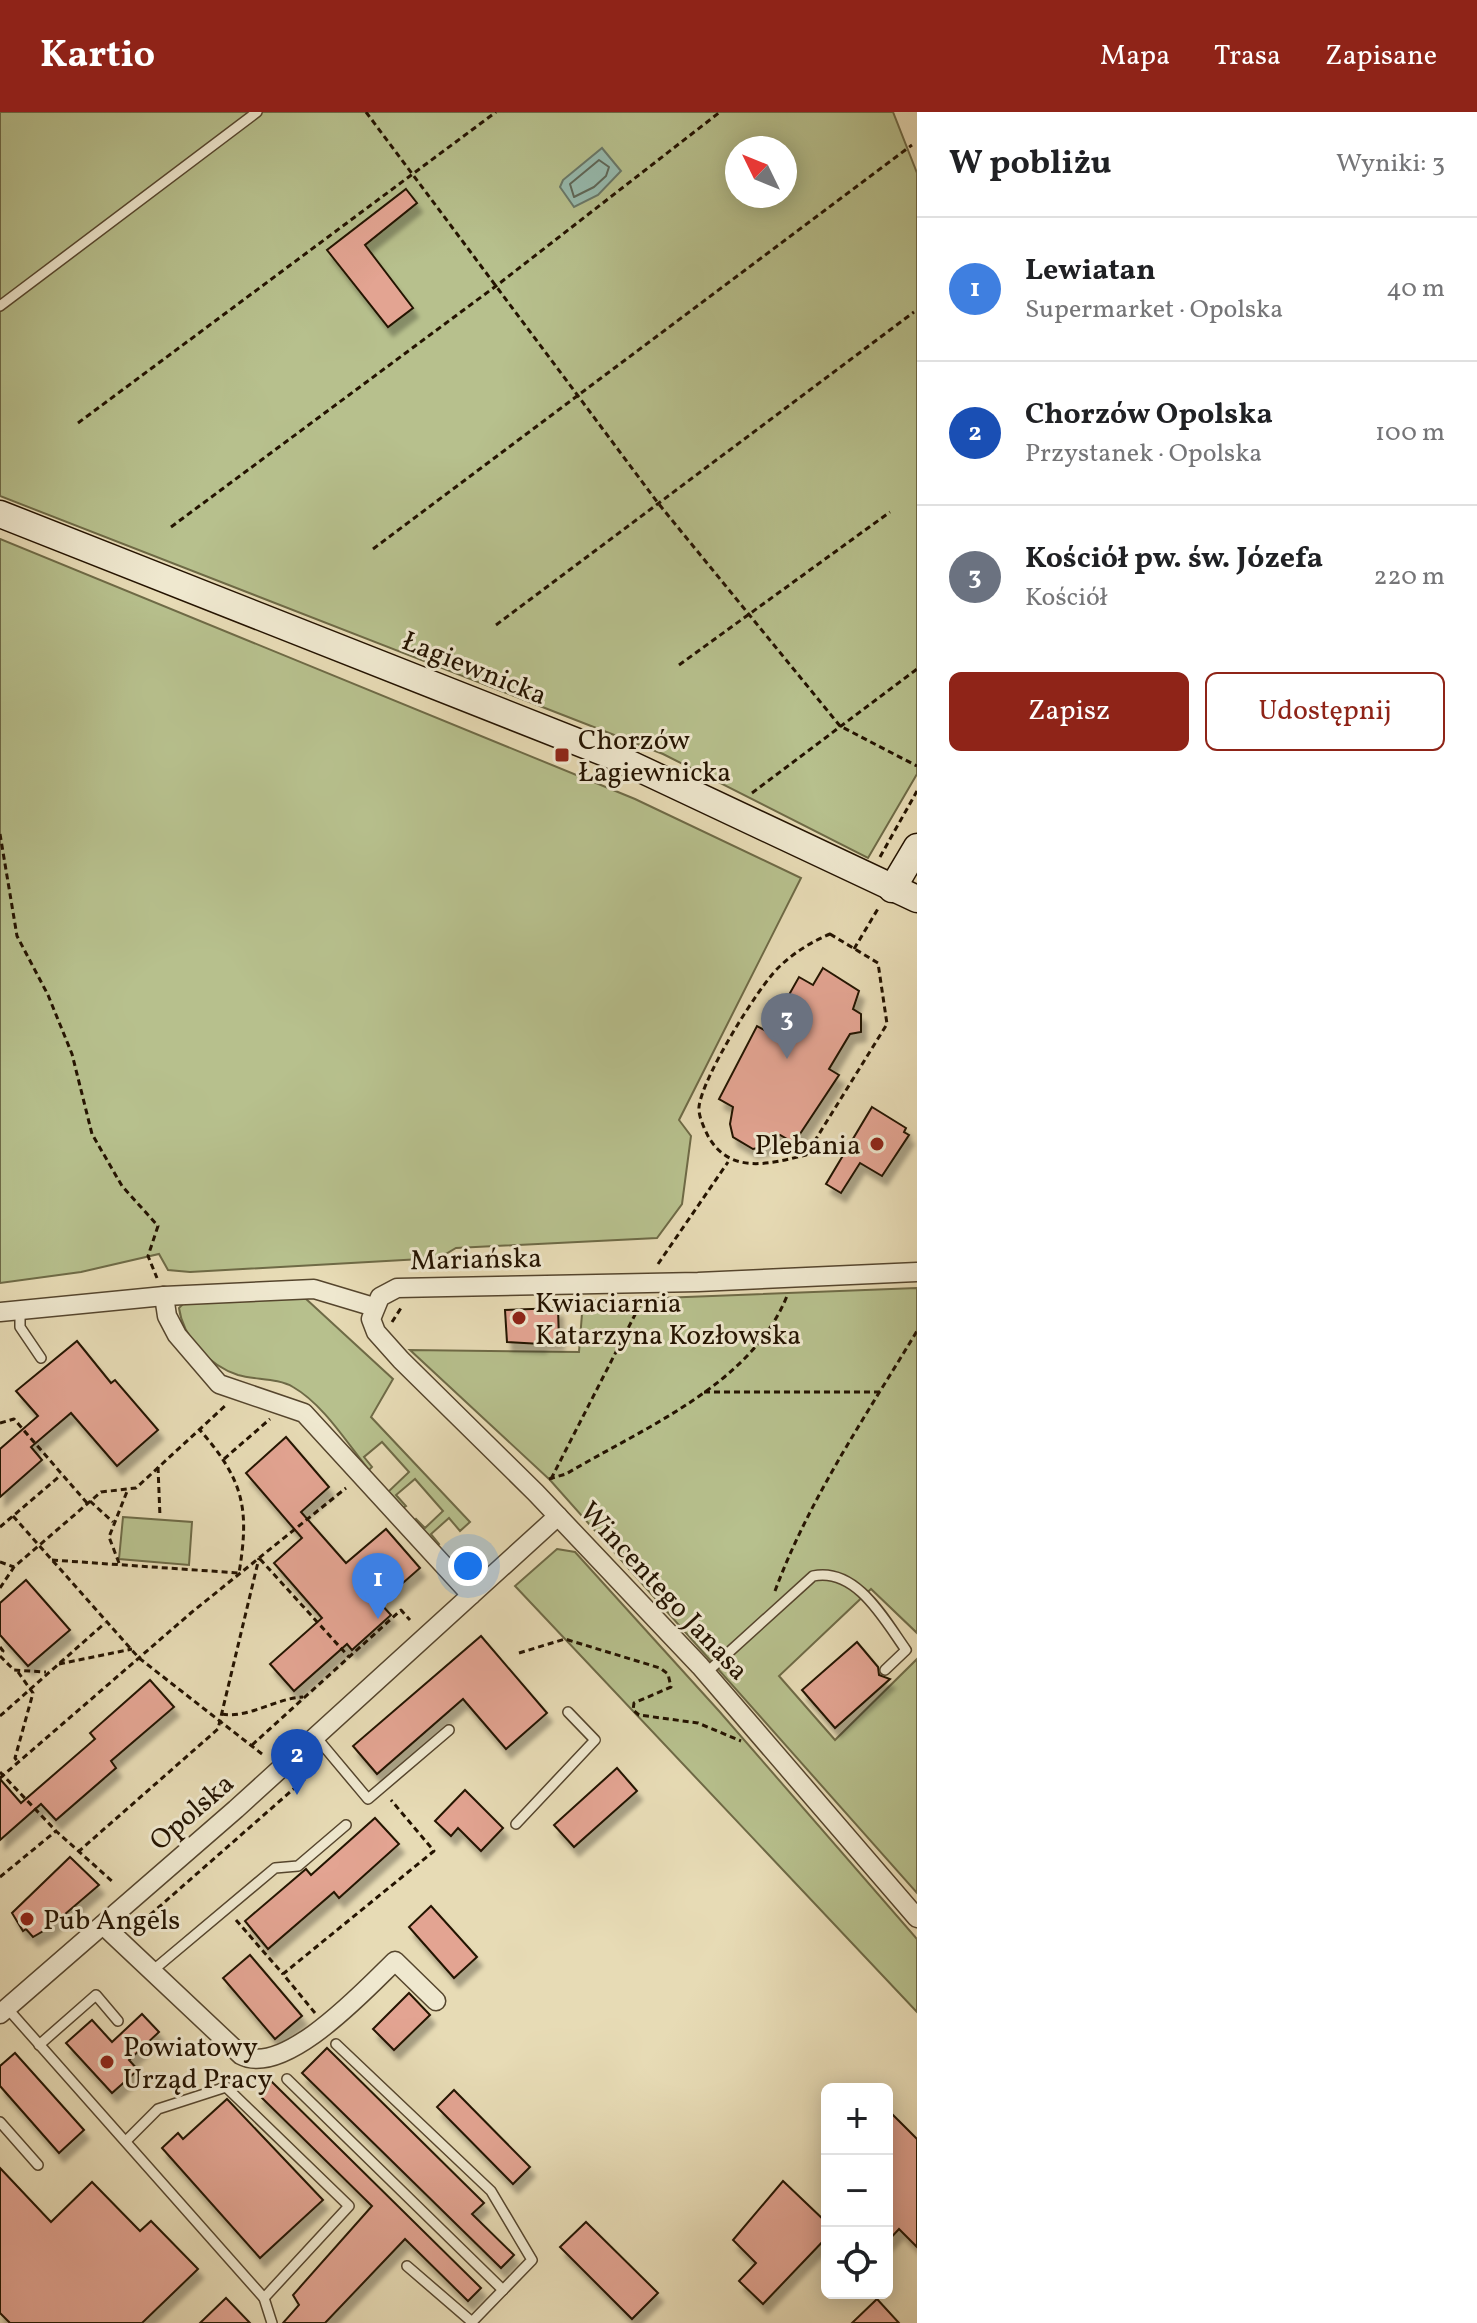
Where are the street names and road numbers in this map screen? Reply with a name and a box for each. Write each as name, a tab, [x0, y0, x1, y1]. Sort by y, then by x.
street label: Łagiewnicka	[396, 623, 552, 716]
street label: Mariańska	[410, 1240, 542, 1281]
street label: Wincentego Janasa	[570, 1493, 757, 1690]
street label: Opolska	[142, 1765, 243, 1861]

